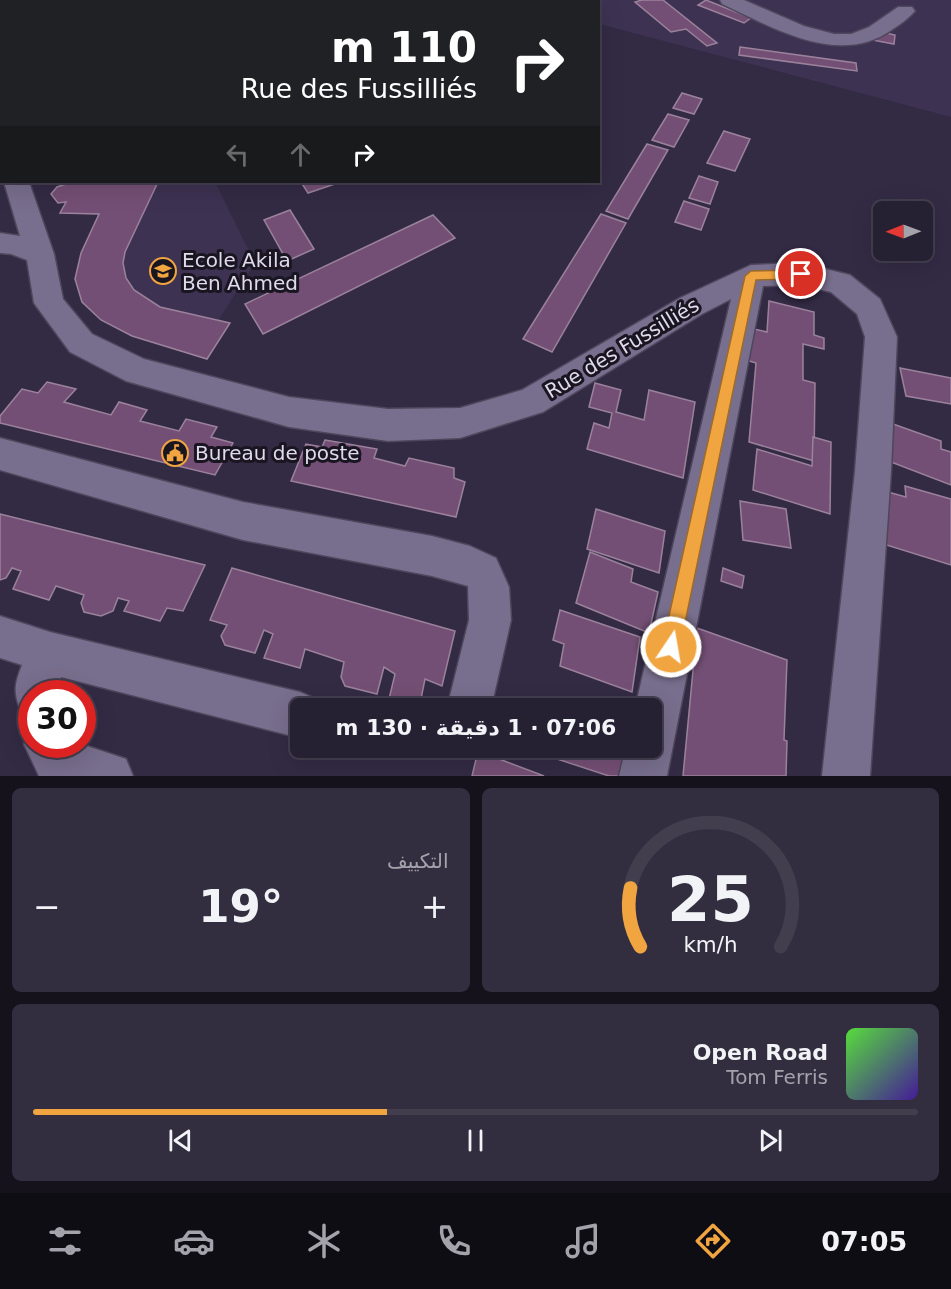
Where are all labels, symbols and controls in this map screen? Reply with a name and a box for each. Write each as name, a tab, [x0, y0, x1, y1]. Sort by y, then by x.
text: 110 m	[331, 23, 477, 72]
icon: right	[498, 24, 576, 102]
text: Rue des Fussilliés	[241, 73, 477, 104]
icon: left	[221, 138, 254, 171]
icon: ahead	[284, 138, 317, 171]
icon: right	[347, 138, 380, 171]
north arrow	[873, 201, 933, 261]
map controls	[873, 201, 933, 261]
place label: Ecole Akila Ben Ahmed	[182, 248, 298, 295]
pin	[775, 248, 826, 299]
school or university icon: Ecole Akila Ben Ahmed	[148, 256, 178, 286]
icon: arrive	[784, 257, 817, 290]
street label: Rue des Fussilliés	[541, 293, 703, 403]
public building icon: Bureau de poste	[160, 438, 190, 468]
place label: Bureau de poste	[195, 441, 360, 465]
position arrow	[639, 615, 703, 679]
speed limit sign: 30	[18, 680, 96, 758]
text: 07:06 · 1 دقيقة · 130 m	[336, 715, 616, 740]
text: التكييف	[387, 849, 449, 873]
text: 25	[667, 863, 754, 936]
text: 19°	[198, 880, 283, 933]
text: −	[33, 887, 61, 926]
text: +	[421, 887, 449, 926]
text: km/h	[683, 932, 737, 957]
text: Open Road	[693, 1040, 828, 1065]
text: Tom Ferris	[726, 1065, 828, 1089]
icon: previous	[164, 1124, 197, 1157]
icon: pause	[459, 1124, 492, 1157]
icon: next	[754, 1124, 787, 1157]
icon: filters	[44, 1220, 86, 1262]
icon: car	[173, 1220, 215, 1262]
icon: climate	[303, 1220, 345, 1262]
icon: phone	[433, 1220, 475, 1262]
icon: music	[562, 1220, 604, 1262]
icon: directions	[692, 1220, 734, 1262]
text: 07:05	[821, 1226, 907, 1257]

